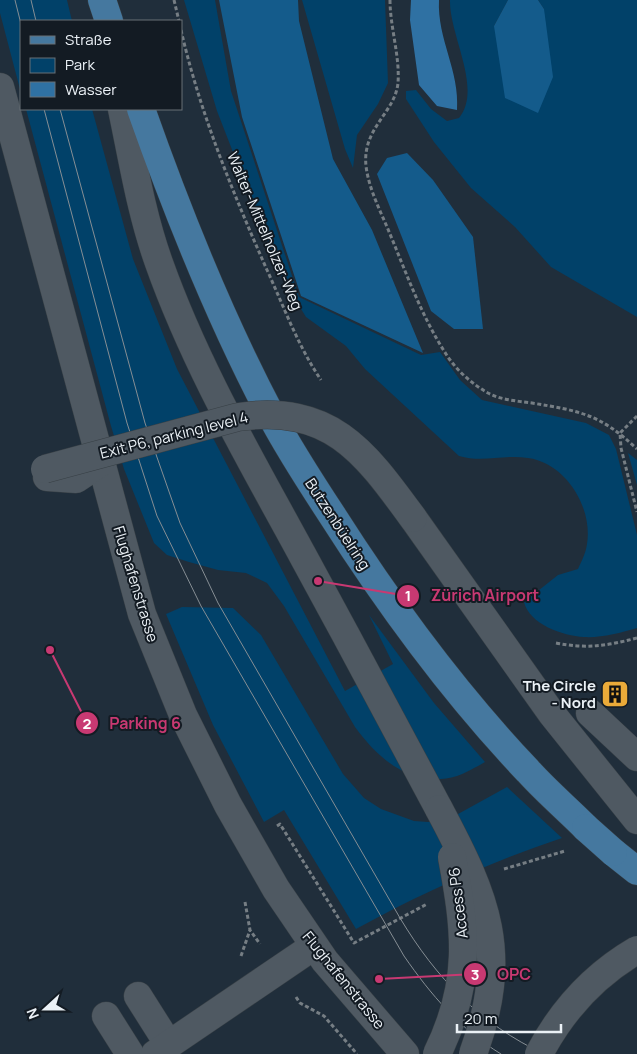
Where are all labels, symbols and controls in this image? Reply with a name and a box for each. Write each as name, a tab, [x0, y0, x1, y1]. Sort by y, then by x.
legend	[20, 20, 182, 110]
text: Straße	[65, 29, 112, 50]
text: Park	[65, 54, 95, 75]
text: Wasser	[65, 79, 117, 100]
street label: Walter-Mittelholzer-Weg	[222, 149, 308, 313]
street label: Exit P6, parking level 4	[98, 406, 250, 464]
street label: Butzenbüelring	[300, 474, 376, 574]
street label: Flughafenstrasse	[108, 523, 164, 645]
callout: Zürich Airport	[396, 580, 550, 611]
text: Zürich Airport	[431, 584, 539, 606]
text: 1	[405, 585, 411, 606]
place label: The Circle - Nord	[523, 675, 596, 713]
building icon: The Circle - Nord	[600, 679, 630, 709]
callout: Parking 6	[74, 708, 191, 739]
text: Parking 6	[109, 712, 181, 734]
text: 2	[83, 713, 92, 734]
street label: Access P6	[443, 866, 473, 940]
street label: Flughafenstrasse	[298, 927, 390, 1034]
callout: OPC	[462, 959, 541, 990]
text: OPC	[497, 963, 531, 985]
text: 3	[471, 964, 479, 985]
north arrow	[20, 984, 70, 1034]
scale bar	[457, 1002, 561, 1034]
text: N	[22, 1006, 43, 1022]
text: 20 m	[464, 1008, 497, 1029]

